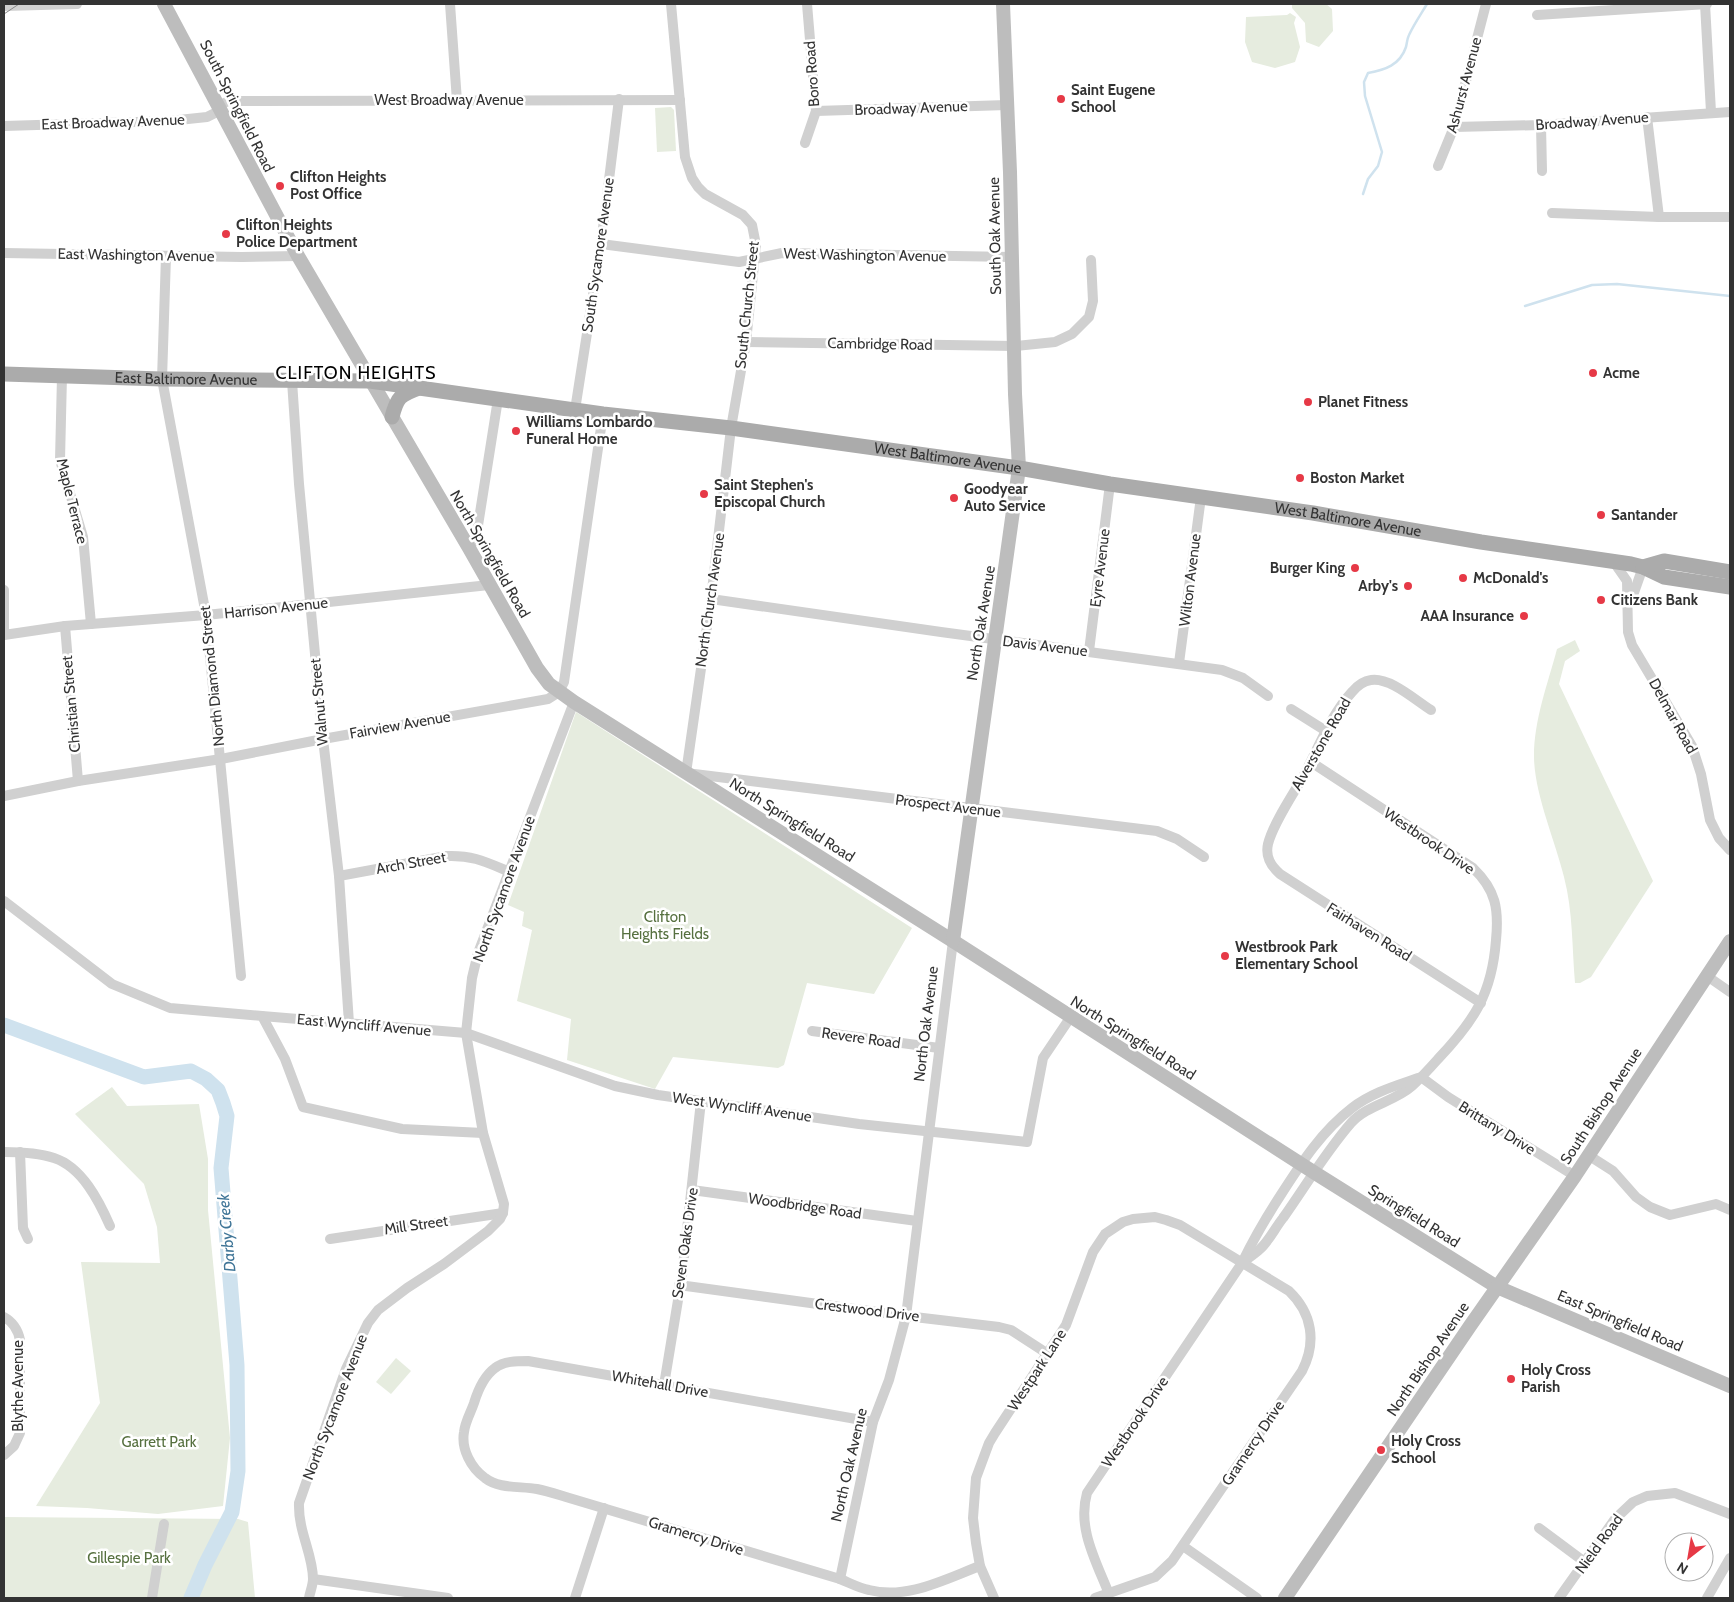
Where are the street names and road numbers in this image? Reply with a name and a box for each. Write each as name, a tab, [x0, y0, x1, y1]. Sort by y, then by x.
street label: Ashurst Avenue	[1443, 35, 1486, 135]
street label: South Springfield Road	[196, 37, 278, 175]
street label: Boro Road	[801, 40, 823, 108]
street label: West Broadway Avenue	[374, 91, 524, 109]
street label: Broadway Avenue	[854, 97, 968, 119]
street label: Broadway Avenue	[1535, 108, 1650, 134]
street label: East Broadway Avenue	[41, 110, 185, 133]
street label: South Sycamore Avenue	[578, 176, 618, 333]
street label: South Oak Avenue	[985, 177, 1005, 295]
street label: South Church Street	[731, 240, 763, 370]
street label: East Washington Avenue	[57, 245, 215, 265]
street label: West Washington Avenue	[784, 245, 947, 265]
street label: Cambridge Road	[827, 334, 933, 354]
street label: East Baltimore Avenue	[114, 369, 258, 389]
street label: West Baltimore Avenue	[873, 439, 1023, 477]
street label: Maple Terrace	[53, 456, 91, 546]
street label: North Springfield Road	[446, 487, 534, 621]
street label: West Baltimore Avenue	[1273, 499, 1423, 541]
street label: Eyre Avenue	[1086, 527, 1114, 608]
street label: North Church Avenue	[692, 531, 728, 668]
street label: Wilton Avenue	[1175, 532, 1205, 627]
street label: North Oak Avenue	[963, 564, 999, 682]
street label: Harrison Avenue	[223, 594, 329, 622]
street label: North Diamond Street	[196, 605, 228, 747]
street label: Davis Avenue	[1002, 632, 1089, 660]
street label: Christian Street	[58, 655, 84, 753]
street label: Walnut Street	[306, 658, 332, 746]
street label: Delmar Road	[1645, 675, 1701, 757]
street label: Alverstone Road	[1287, 695, 1355, 793]
street label: Fairview Avenue	[348, 707, 452, 743]
street label: North Springfield Road	[726, 774, 858, 866]
street label: Prospect Avenue	[894, 791, 1002, 821]
street label: Westbrook Drive	[1380, 804, 1478, 878]
street label: North Sycamore Avenue	[469, 813, 539, 965]
street label: Arch Street	[375, 848, 447, 878]
street label: Fairhaven Road	[1323, 899, 1415, 965]
street label: North Oak Avenue	[910, 965, 942, 1083]
street label: North Springfield Road	[1067, 992, 1199, 1084]
street label: East Wyncliff Avenue	[296, 1010, 432, 1040]
street label: Revere Road	[820, 1024, 902, 1052]
street label: South Bishop Avenue	[1557, 1044, 1646, 1168]
street label: West Wyncliff Avenue	[671, 1088, 813, 1126]
street label: Brittany Drive	[1455, 1097, 1539, 1159]
street label: Springfield Road	[1365, 1181, 1463, 1251]
street label: Seven Oaks Drive	[668, 1186, 702, 1300]
street label: Woodbridge Road	[747, 1189, 863, 1223]
street label: Mill Street	[383, 1212, 449, 1238]
street label: East Springfield Road	[1555, 1286, 1685, 1356]
street label: Crestwood Drive	[814, 1295, 921, 1325]
street label: North Bishop Avenue	[1383, 1298, 1473, 1420]
street label: Westpark Lane	[1004, 1326, 1070, 1414]
street label: North Sycamore Avenue	[299, 1331, 371, 1482]
street label: Blythe Avenue	[9, 1340, 27, 1432]
street label: Whitehall Drive	[610, 1367, 710, 1401]
street label: Westbrook Drive	[1098, 1373, 1172, 1471]
street label: Gramercy Drive	[1218, 1397, 1288, 1489]
street label: North Oak Avenue	[827, 1406, 871, 1524]
street label: Nield Road	[1571, 1511, 1627, 1577]
street label: Gramercy Drive	[646, 1513, 746, 1559]

